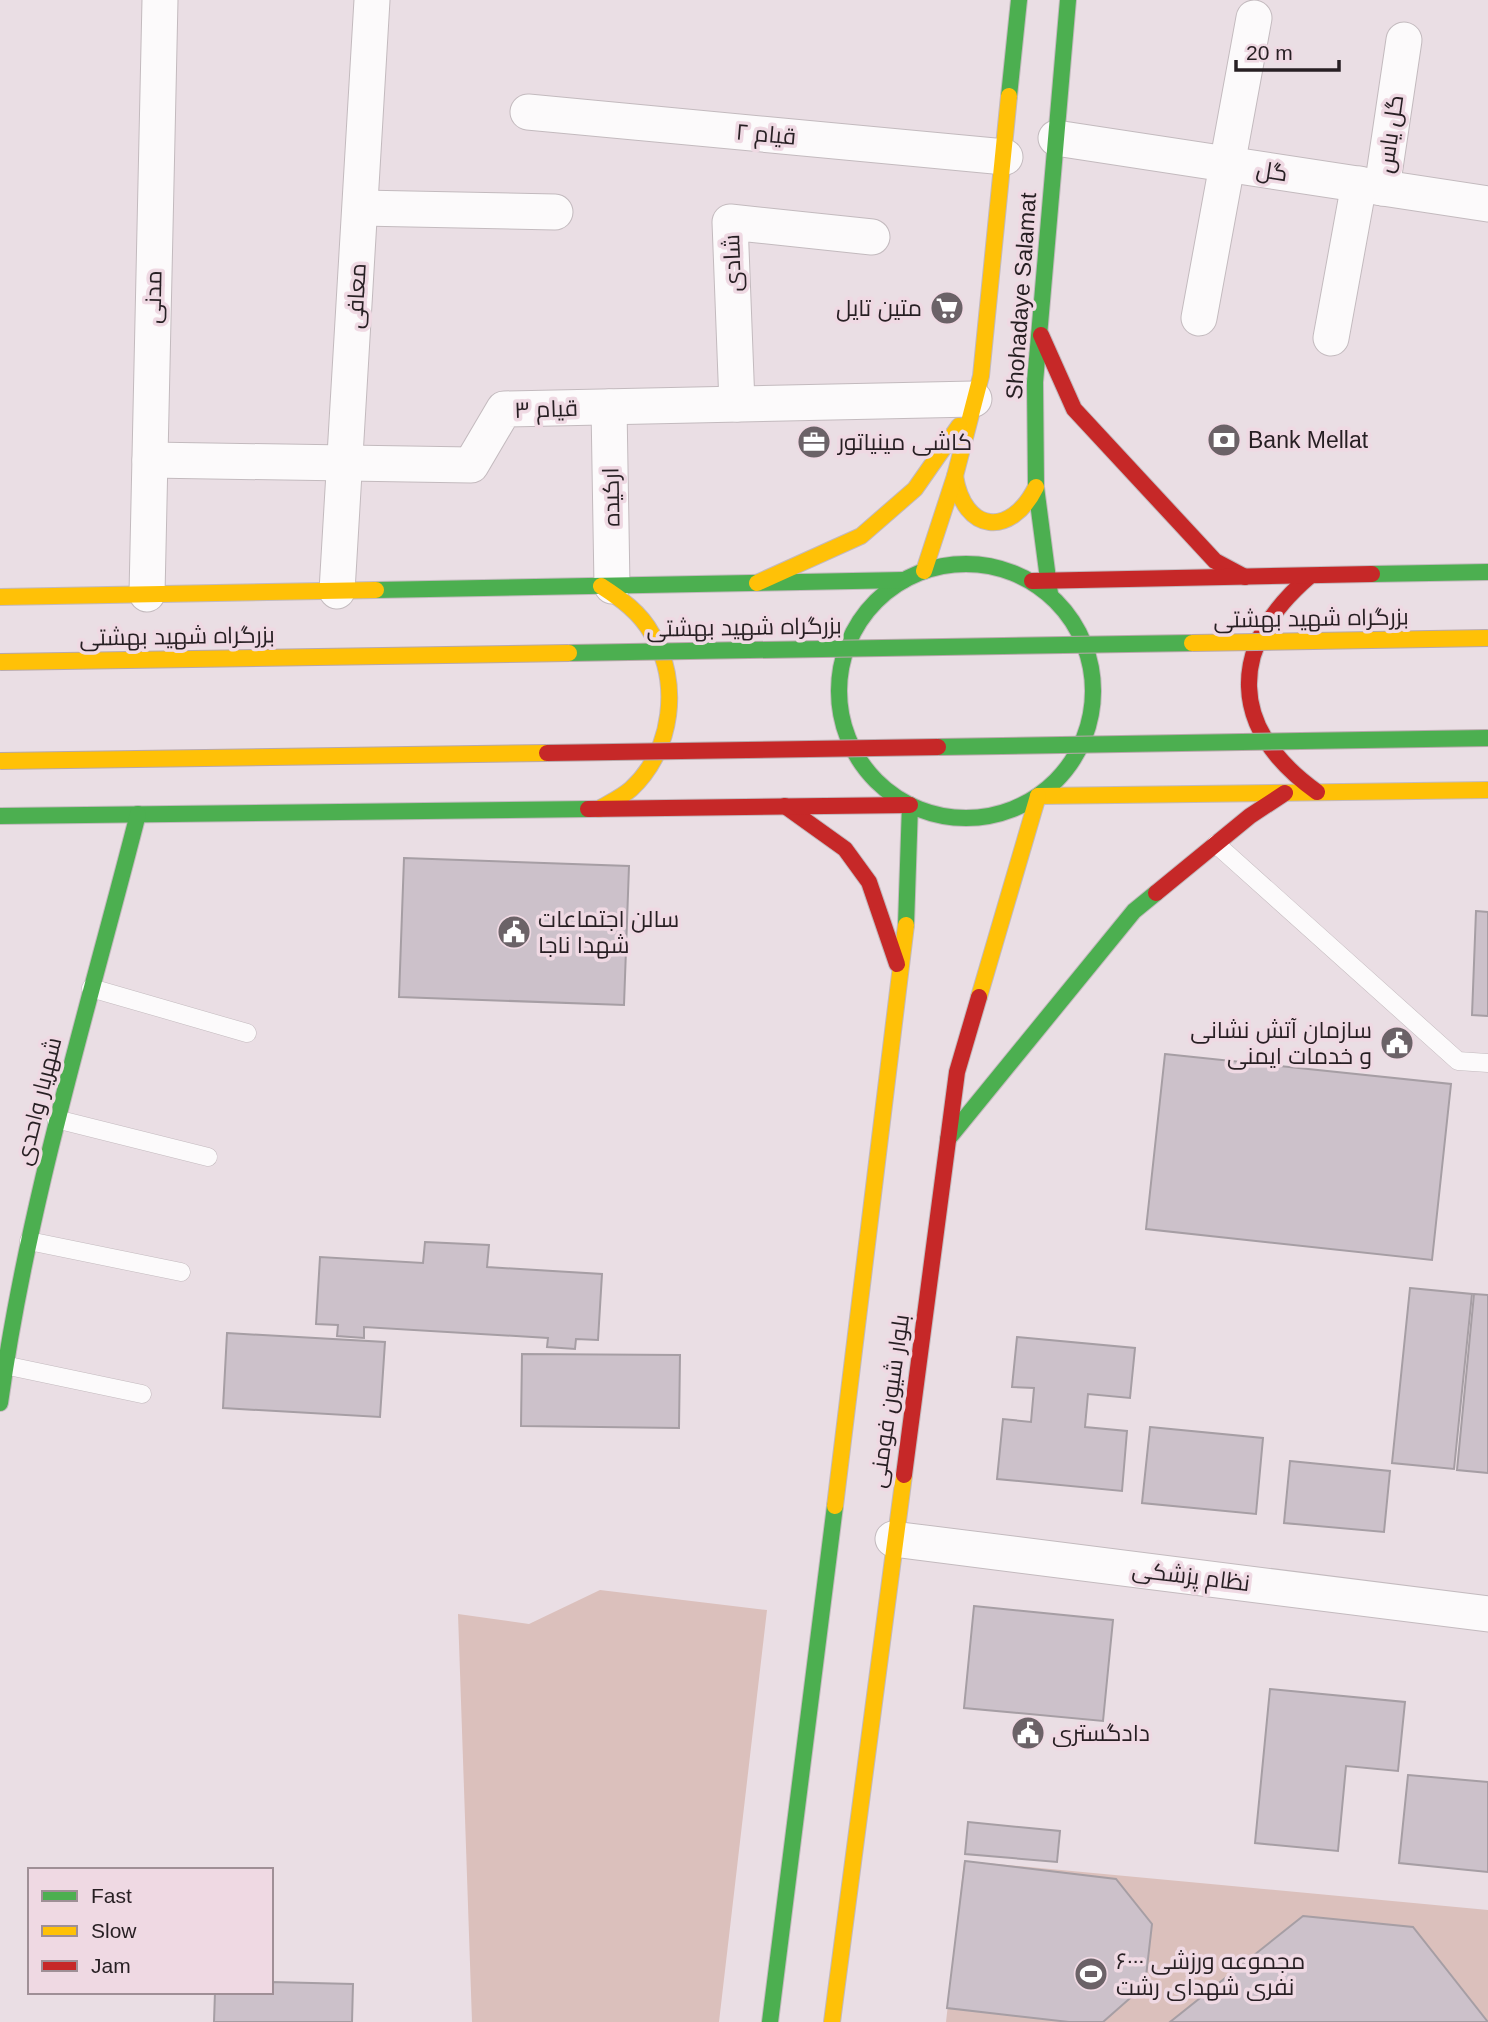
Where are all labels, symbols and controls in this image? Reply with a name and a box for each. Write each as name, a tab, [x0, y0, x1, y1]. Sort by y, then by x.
scale bar	[1236, 28, 1339, 72]
text: 20 m	[1246, 41, 1293, 64]
street label: گل یاس	[1372, 93, 1409, 175]
street label: قیام ۲	[735, 118, 797, 153]
street label: گل	[1254, 156, 1290, 187]
street label: Shohadaye Salamat	[1001, 191, 1041, 400]
street label: شادی	[718, 234, 747, 292]
street label: معافی	[341, 262, 372, 330]
street label: مدنی	[140, 270, 167, 324]
supermarket icon: متین تایل	[928, 289, 966, 327]
place label: متین تایل	[836, 295, 922, 322]
street label: قیام ۳	[514, 395, 578, 426]
bank icon: Bank Mellat	[1205, 421, 1243, 459]
office icon: کاشی مینیاتور	[795, 423, 833, 461]
place label: Bank Mellat	[1248, 427, 1369, 453]
place label: کاشی مینیاتور	[836, 429, 972, 456]
street label: ارکیده	[597, 467, 625, 527]
street label: بزرگراه شهید بهشتی	[1213, 603, 1409, 634]
street label: بزرگراه شهید بهشتی	[646, 612, 842, 643]
street label: بزرگراه شهید بهشتی	[79, 621, 275, 652]
place label: سالن اجتماعات شهدا ناجا	[538, 906, 679, 959]
public building icon: سالن اجتماعات شهدا ناجا	[495, 913, 533, 951]
place label: سازمان آتش نشانی و خدمات ایمنی	[1190, 1017, 1372, 1070]
public building icon: سازمان آتش نشانی و خدمات ایمنی	[1378, 1024, 1416, 1062]
street label: شهریار واحدی	[10, 1034, 67, 1168]
street label: بلوار شیون فومنی	[864, 1313, 915, 1490]
street label: نظام پزشکی	[1130, 1556, 1251, 1599]
public building icon: دادگستری	[1009, 1714, 1047, 1752]
place label: دادگستری	[1052, 1720, 1150, 1747]
legend	[28, 1868, 273, 1994]
text: Fast	[91, 1884, 132, 1907]
text: Slow	[91, 1919, 137, 1942]
place label: مجموعه ورزشی ۶۰۰۰ نفری شهدای رشت	[1116, 1948, 1305, 2001]
text: Jam	[91, 1954, 131, 1977]
sports icon: مجموعه ورزشی ۶۰۰۰ نفری شهدای رشت	[1072, 1955, 1110, 1993]

